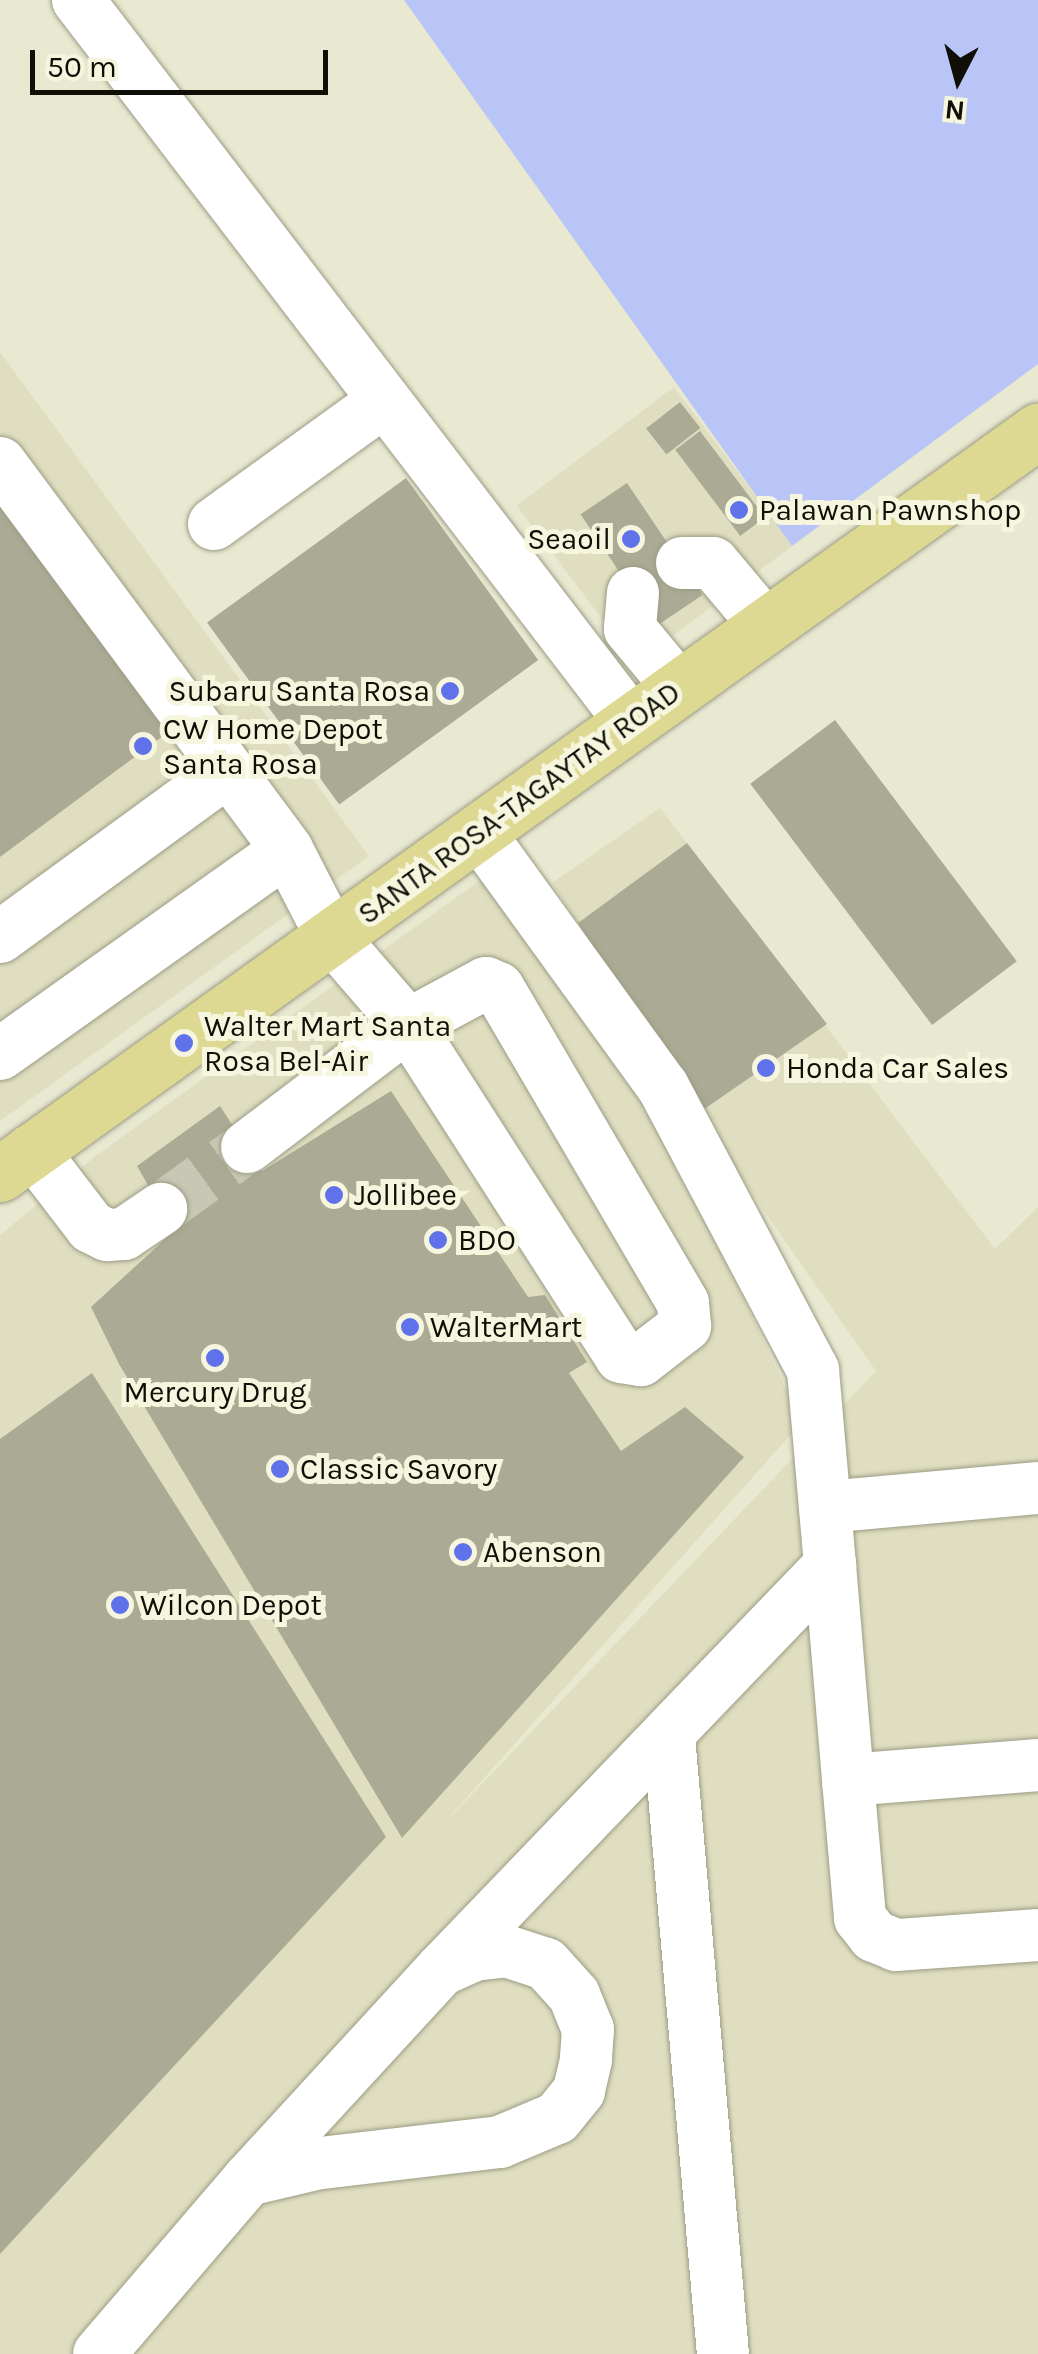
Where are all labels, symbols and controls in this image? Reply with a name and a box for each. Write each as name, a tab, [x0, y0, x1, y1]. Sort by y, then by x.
scale bar	[35, 30, 332, 92]
north arrow	[908, 30, 1008, 130]
text: 50 m	[47, 49, 117, 85]
text: N	[943, 93, 967, 128]
place label: Palawan Pawnshop	[759, 492, 1021, 528]
marker: Palawan Pawnshop	[728, 499, 750, 521]
place label: Seaoil	[527, 521, 611, 557]
marker: Seaoil	[620, 528, 642, 550]
place label: Subaru Santa Rosa	[169, 673, 430, 709]
street label: SANTA ROSA-TAGAYTAY ROAD	[351, 674, 687, 932]
marker: Subaru Santa Rosa	[439, 680, 461, 702]
place label: CW Home Depot Santa Rosa	[163, 711, 383, 782]
marker: CW Home Depot Santa Rosa	[132, 735, 154, 757]
place label: Walter Mart Santa Rosa Bel-Air	[204, 1008, 451, 1078]
marker: Walter Mart Santa Rosa Bel-Air	[173, 1032, 195, 1054]
place label: Honda Car Sales	[786, 1050, 1009, 1086]
marker: Honda Car Sales	[755, 1057, 777, 1079]
place label: Jollibee	[354, 1177, 457, 1213]
marker: Jollibee	[323, 1184, 345, 1206]
place label: BDO	[458, 1222, 516, 1258]
marker: BDO	[427, 1229, 449, 1251]
place label: WalterMart	[430, 1309, 582, 1345]
marker: WalterMart	[399, 1316, 421, 1338]
marker: Mercury Drug	[204, 1347, 226, 1369]
place label: Mercury Drug	[124, 1374, 306, 1410]
place label: Classic Savory	[300, 1451, 497, 1487]
marker: Classic Savory	[269, 1458, 291, 1480]
place label: Abenson	[483, 1534, 602, 1570]
marker: Abenson	[452, 1541, 474, 1563]
place label: Wilcon Depot	[140, 1587, 322, 1623]
marker: Wilcon Depot	[109, 1594, 131, 1616]

